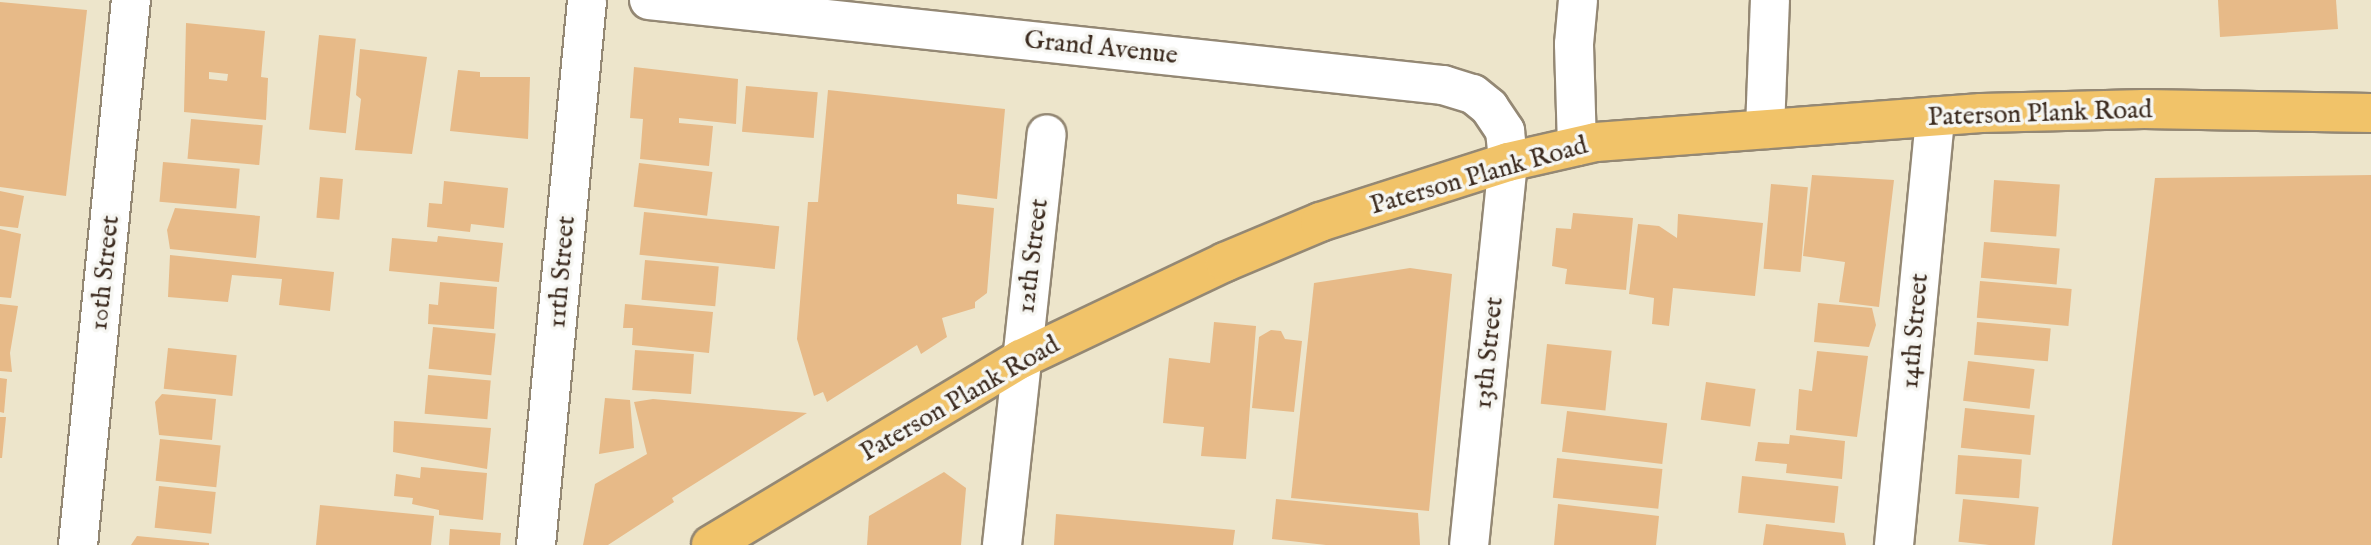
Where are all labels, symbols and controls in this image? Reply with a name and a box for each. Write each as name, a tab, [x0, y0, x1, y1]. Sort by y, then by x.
street label: Grand Avenue	[1023, 24, 1179, 72]
street label: Paterson Plank Road	[1927, 94, 2153, 134]
street label: Paterson Plank Road	[1367, 130, 1591, 222]
street label: 12th Street	[1011, 197, 1055, 315]
street label: 10th Street	[83, 214, 127, 332]
street label: 11th Street	[542, 215, 582, 329]
street label: 14th Street	[1894, 272, 1936, 390]
street label: 13th Street	[1468, 295, 1510, 411]
street label: Paterson Plank Road	[855, 329, 1065, 469]

